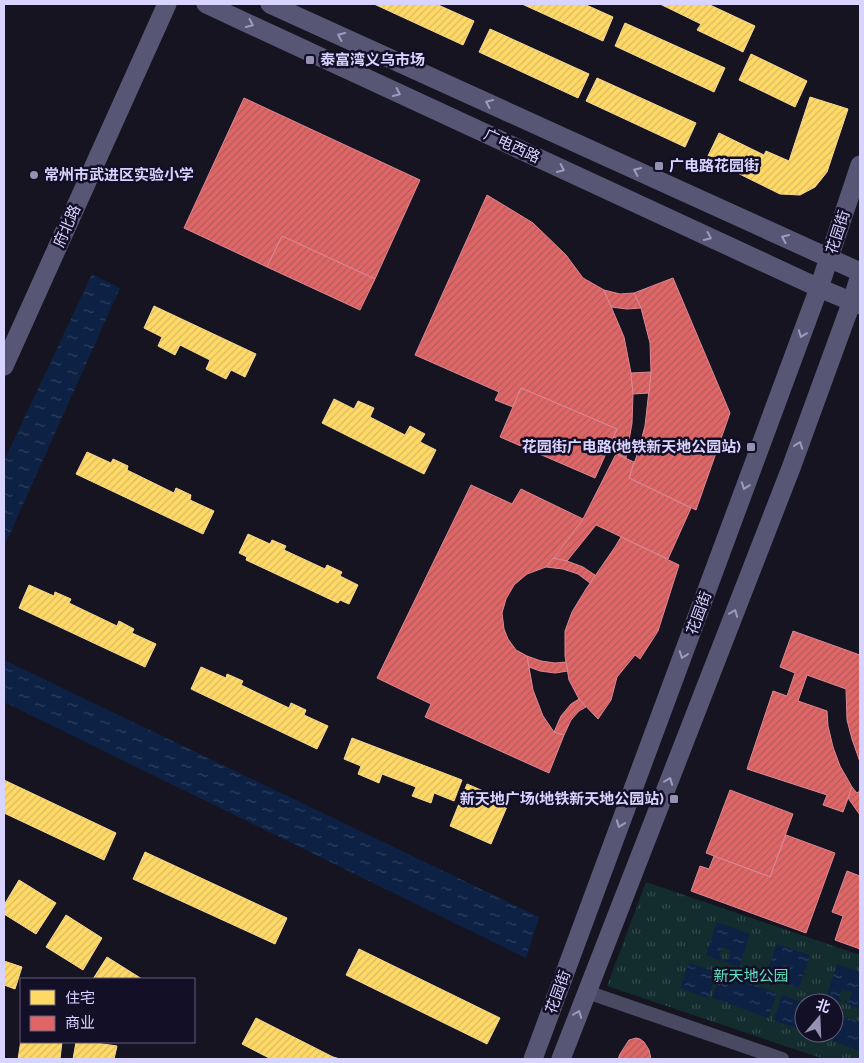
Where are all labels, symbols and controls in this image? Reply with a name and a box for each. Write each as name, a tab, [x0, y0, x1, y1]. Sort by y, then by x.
one-way arrow	[245, 18, 254, 29]
one-way arrow	[337, 32, 346, 42]
place label: 泰富湾义乌市场	[320, 51, 425, 69]
marker: 泰富湾义乌市场	[304, 54, 316, 66]
one-way arrow	[392, 86, 401, 97]
one-way arrow	[485, 99, 494, 110]
street label: 广电西路	[481, 125, 543, 167]
place label: 广电路花园街	[669, 157, 759, 175]
marker: 广电路花园街	[653, 160, 665, 172]
one-way arrow	[556, 162, 565, 173]
place label: 常州市武进区实验小学	[44, 166, 194, 184]
one-way arrow	[633, 166, 642, 177]
marker: 常州市武进区实验小学	[28, 169, 40, 181]
street label: 府北路	[50, 202, 84, 250]
street label: 花园街	[822, 208, 854, 256]
one-way arrow	[703, 231, 712, 241]
one-way arrow	[781, 233, 790, 244]
one-way arrow	[798, 329, 808, 338]
place label: 花园街广电路(地铁新天地公园站)	[522, 438, 741, 456]
marker: 花园街广电路(地铁新天地公园站)	[745, 441, 757, 453]
one-way arrow	[793, 441, 803, 450]
one-way arrow	[741, 482, 751, 490]
street label: 花园街	[683, 589, 715, 637]
one-way arrow	[728, 609, 738, 618]
one-way arrow	[679, 650, 689, 659]
one-way arrow	[663, 777, 673, 786]
place label: 新天地广场(地铁新天地公园站)	[460, 790, 664, 808]
marker: 新天地广场(地铁新天地公园站)	[668, 793, 680, 805]
one-way arrow	[616, 819, 626, 828]
park label: 新天地公园	[713, 967, 789, 985]
street label: 花园街	[542, 968, 574, 1016]
legend	[20, 978, 195, 1043]
text: 住宅	[65, 989, 95, 1007]
north arrow	[794, 993, 844, 1043]
text: 北	[814, 996, 832, 1016]
one-way arrow	[572, 1010, 583, 1019]
text: 商业	[65, 1014, 95, 1032]

